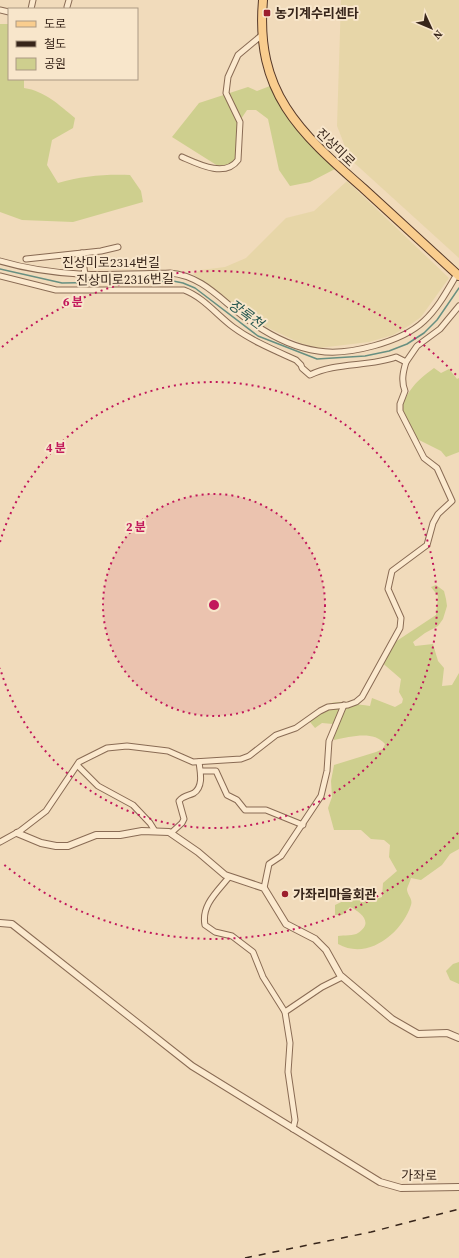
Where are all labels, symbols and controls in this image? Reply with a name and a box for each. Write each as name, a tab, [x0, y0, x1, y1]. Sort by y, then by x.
place label: 농기계수리센타	[275, 5, 359, 22]
legend	[8, 8, 138, 80]
marker: 농기계수리센타	[262, 8, 272, 18]
north arrow	[411, 8, 451, 48]
text: 도로	[44, 16, 66, 32]
text: N	[430, 27, 446, 43]
text: 철도	[44, 36, 66, 52]
text: 공원	[44, 56, 66, 72]
street label: 진상미로	[313, 125, 359, 170]
street label: 진상미로2314번길	[62, 254, 160, 271]
street label: 진상미로2316번길	[76, 270, 174, 289]
text: 6 분	[63, 294, 83, 310]
water label: 장록천	[224, 295, 268, 334]
text: 4 분	[46, 440, 66, 456]
text: 2 분	[126, 519, 146, 535]
centre of rings	[207, 598, 221, 612]
place label: 가좌리마을회관	[293, 886, 377, 903]
marker: 가좌리마을회관	[280, 889, 290, 899]
street label: 가좌로	[401, 1167, 437, 1184]

